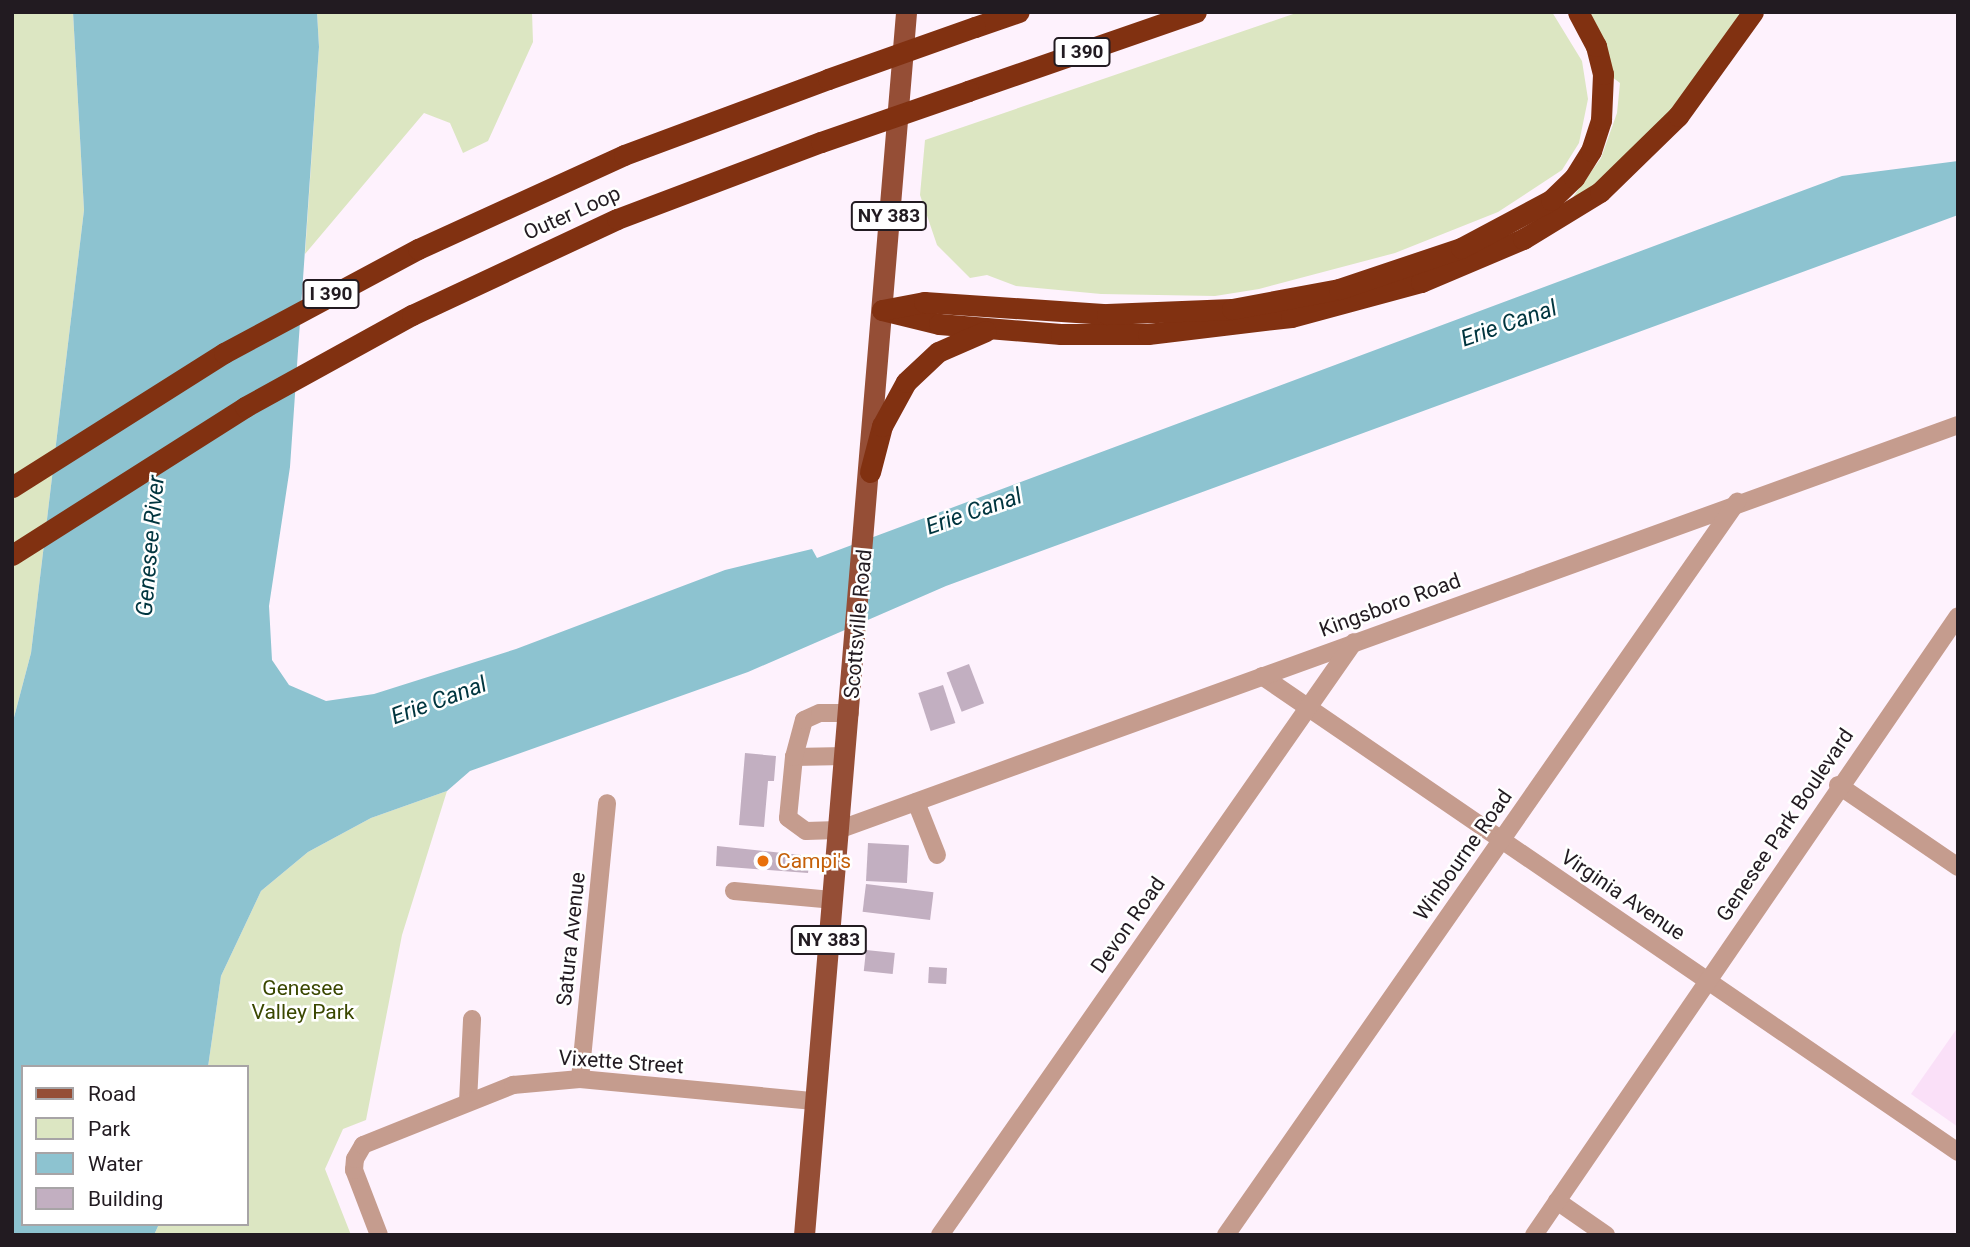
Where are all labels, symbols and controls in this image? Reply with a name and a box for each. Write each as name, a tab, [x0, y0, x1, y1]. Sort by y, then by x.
road number: I 390	[1052, 36, 1112, 68]
street label: Outer Loop	[520, 180, 624, 246]
road number: NY 383	[850, 200, 928, 232]
road number: I 390	[301, 278, 361, 310]
water label: Erie Canal	[1457, 295, 1561, 353]
water label: Genesee River	[131, 474, 171, 618]
water label: Erie Canal	[922, 483, 1026, 541]
street label: Scottsville Road	[839, 548, 877, 700]
street label: Kingsboro Road	[1316, 568, 1464, 642]
water label: Erie Canal	[387, 671, 491, 731]
street label: Genesee Park Boulevard	[1711, 724, 1859, 926]
street label: Winbourne Road	[1409, 785, 1517, 925]
street label: Virginia Avenue	[1556, 844, 1690, 946]
place label: Campi's	[777, 848, 851, 874]
marker: Campi's	[755, 853, 771, 869]
street label: Satura Avenue	[551, 871, 591, 1007]
street label: Devon Road	[1086, 872, 1170, 978]
road number: NY 383	[790, 924, 868, 956]
park label: Genesee Valley Park	[251, 975, 355, 1025]
street label: Vixette Street	[558, 1045, 684, 1079]
legend	[21, 1065, 248, 1226]
text: Road	[88, 1082, 136, 1106]
text: Park	[88, 1117, 130, 1141]
text: Water	[88, 1152, 143, 1176]
text: Building	[88, 1187, 163, 1211]

